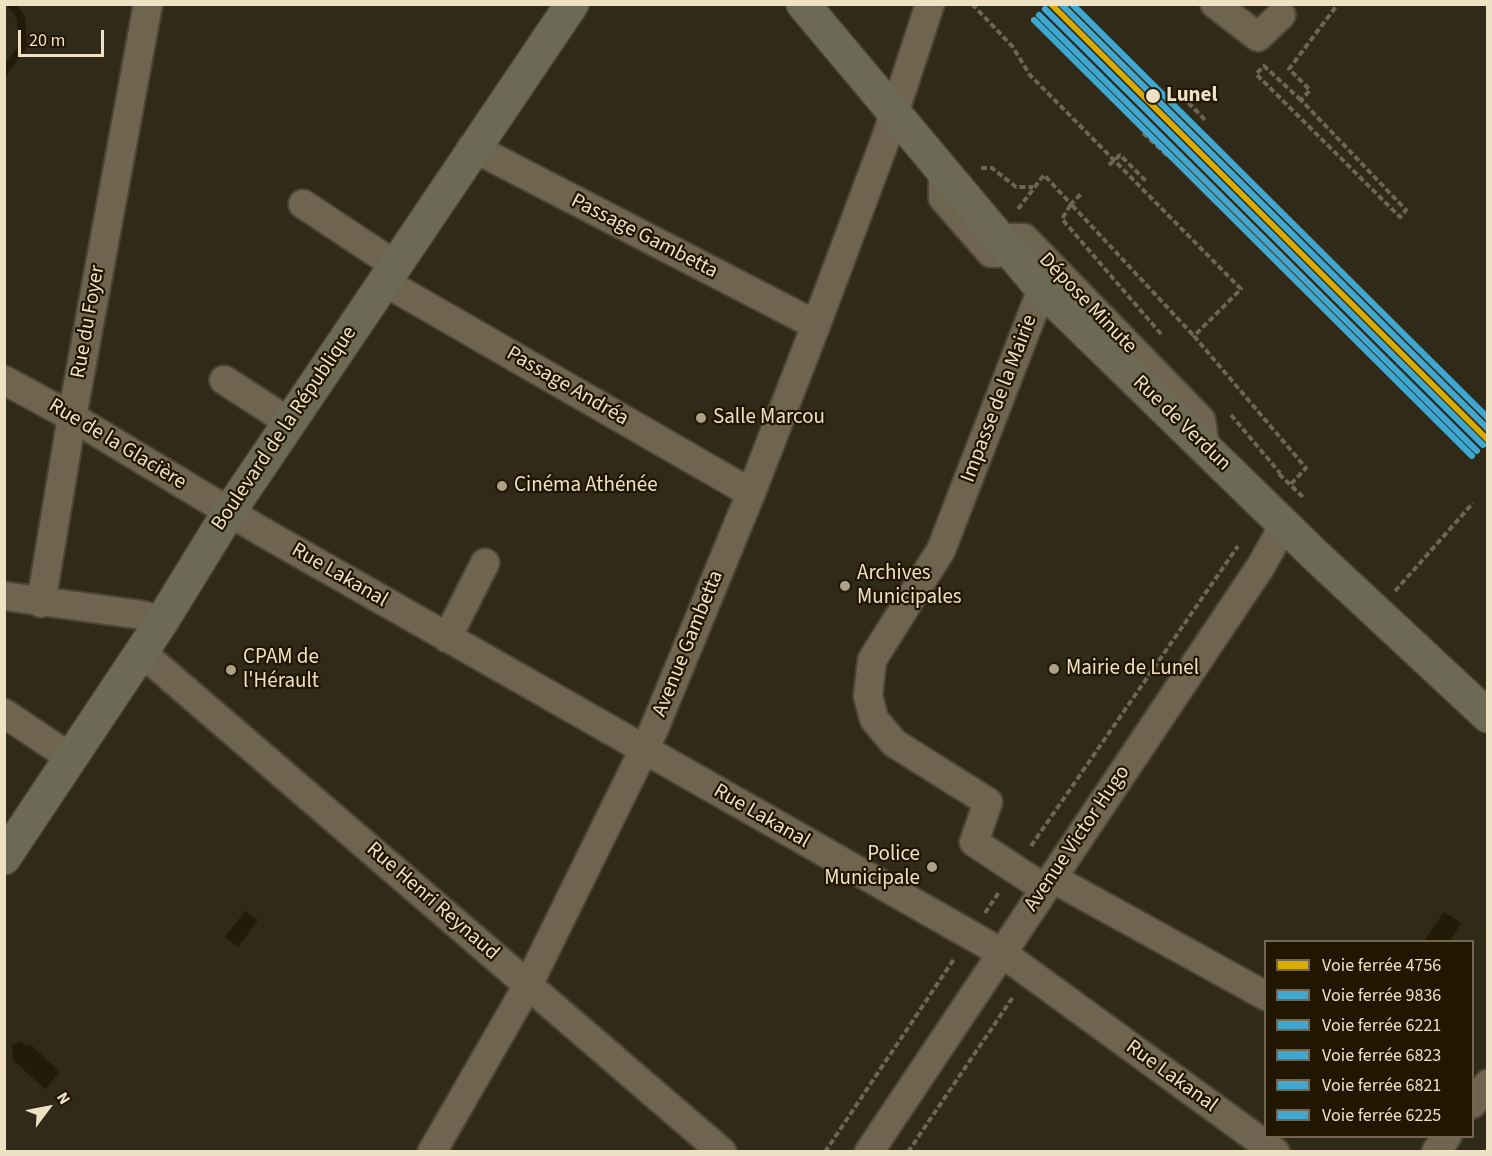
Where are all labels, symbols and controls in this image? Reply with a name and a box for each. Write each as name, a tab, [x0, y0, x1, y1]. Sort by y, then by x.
scale bar	[21, 18, 106, 56]
text: 20 m	[29, 28, 65, 53]
place label: Lunel	[1166, 83, 1217, 109]
marker: Lunel	[1144, 87, 1162, 105]
street label: Passage Gambetta	[566, 189, 722, 285]
street label: Dépose Minute	[1033, 248, 1141, 360]
street label: Rue du Foyer	[67, 264, 111, 380]
street label: Impasse de la Mairie	[956, 312, 1044, 486]
street label: Boulevard de la République	[207, 322, 363, 536]
street label: Passage Andréa	[501, 342, 633, 432]
street label: Rue de Verdun	[1127, 371, 1235, 477]
street label: Rue de la Glacière	[44, 394, 190, 496]
place label: Salle Marcou	[713, 405, 825, 431]
marker: Salle Marcou	[694, 411, 708, 425]
place label: Cinéma Athénée	[514, 473, 658, 499]
marker: Cinéma Athénée	[495, 479, 509, 493]
street label: Rue Lakanal	[286, 538, 392, 614]
place label: Archives Municipales	[857, 561, 962, 611]
street label: Avenue Gambetta	[648, 567, 730, 721]
marker: Archives Municipales	[838, 579, 852, 593]
place label: CPAM de l'Hérault	[243, 645, 319, 695]
place label: Mairie de Lunel	[1066, 656, 1199, 682]
marker: Mairie de Lunel	[1047, 662, 1061, 676]
marker: CPAM de l'Hérault	[224, 663, 238, 677]
street label: Avenue Victor Hugo	[1020, 761, 1136, 917]
street label: Rue Lakanal	[708, 779, 814, 855]
street label: Rue Henri Reynaud	[361, 838, 503, 966]
place label: Police Municipale	[824, 842, 920, 892]
marker: Police Municipale	[925, 860, 939, 874]
legend	[1264, 940, 1474, 1138]
text: Voie ferrée 4756	[1322, 953, 1441, 978]
text: Voie ferrée 9836	[1322, 983, 1441, 1008]
text: Voie ferrée 6221	[1322, 1013, 1441, 1038]
street label: Rue Lakanal	[1120, 1035, 1222, 1119]
text: Voie ferrée 6823	[1322, 1043, 1441, 1068]
text: Voie ferrée 6821	[1322, 1073, 1441, 1098]
north arrow	[18, 1078, 78, 1138]
text: N	[51, 1088, 75, 1109]
text: Voie ferrée 6225	[1322, 1103, 1441, 1128]

